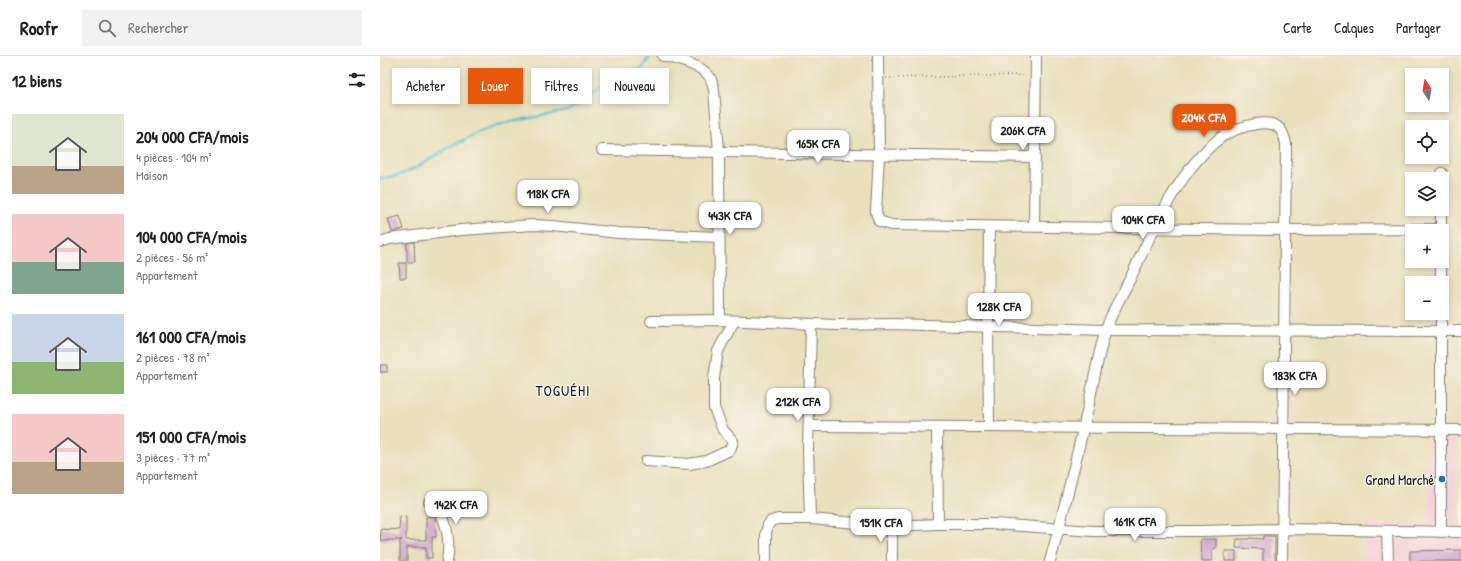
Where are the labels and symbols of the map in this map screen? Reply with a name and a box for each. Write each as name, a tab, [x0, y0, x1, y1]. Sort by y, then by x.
north arrow	[1405, 68, 1449, 112]
pin: 204K CFA	[1163, 104, 1245, 138]
pin: 206K CFA	[982, 117, 1064, 151]
pin: 165K CFA	[777, 130, 859, 164]
pin: 118K CFA	[507, 180, 589, 214]
pin: 443K CFA	[689, 202, 771, 236]
pin: 104K CFA	[1102, 206, 1184, 240]
pin: 128K CFA	[958, 293, 1040, 327]
pin: 183K CFA	[1254, 362, 1336, 396]
district label: TOGUÉHI	[536, 380, 591, 401]
pin: 212K CFA	[757, 388, 839, 422]
place label: Grand Marché	[1365, 470, 1434, 489]
marker: Grand Marché	[1437, 474, 1447, 484]
pin: 142K CFA	[415, 491, 497, 525]
pin: 161K CFA	[1094, 508, 1176, 542]
pin: 151K CFA	[840, 509, 922, 543]

